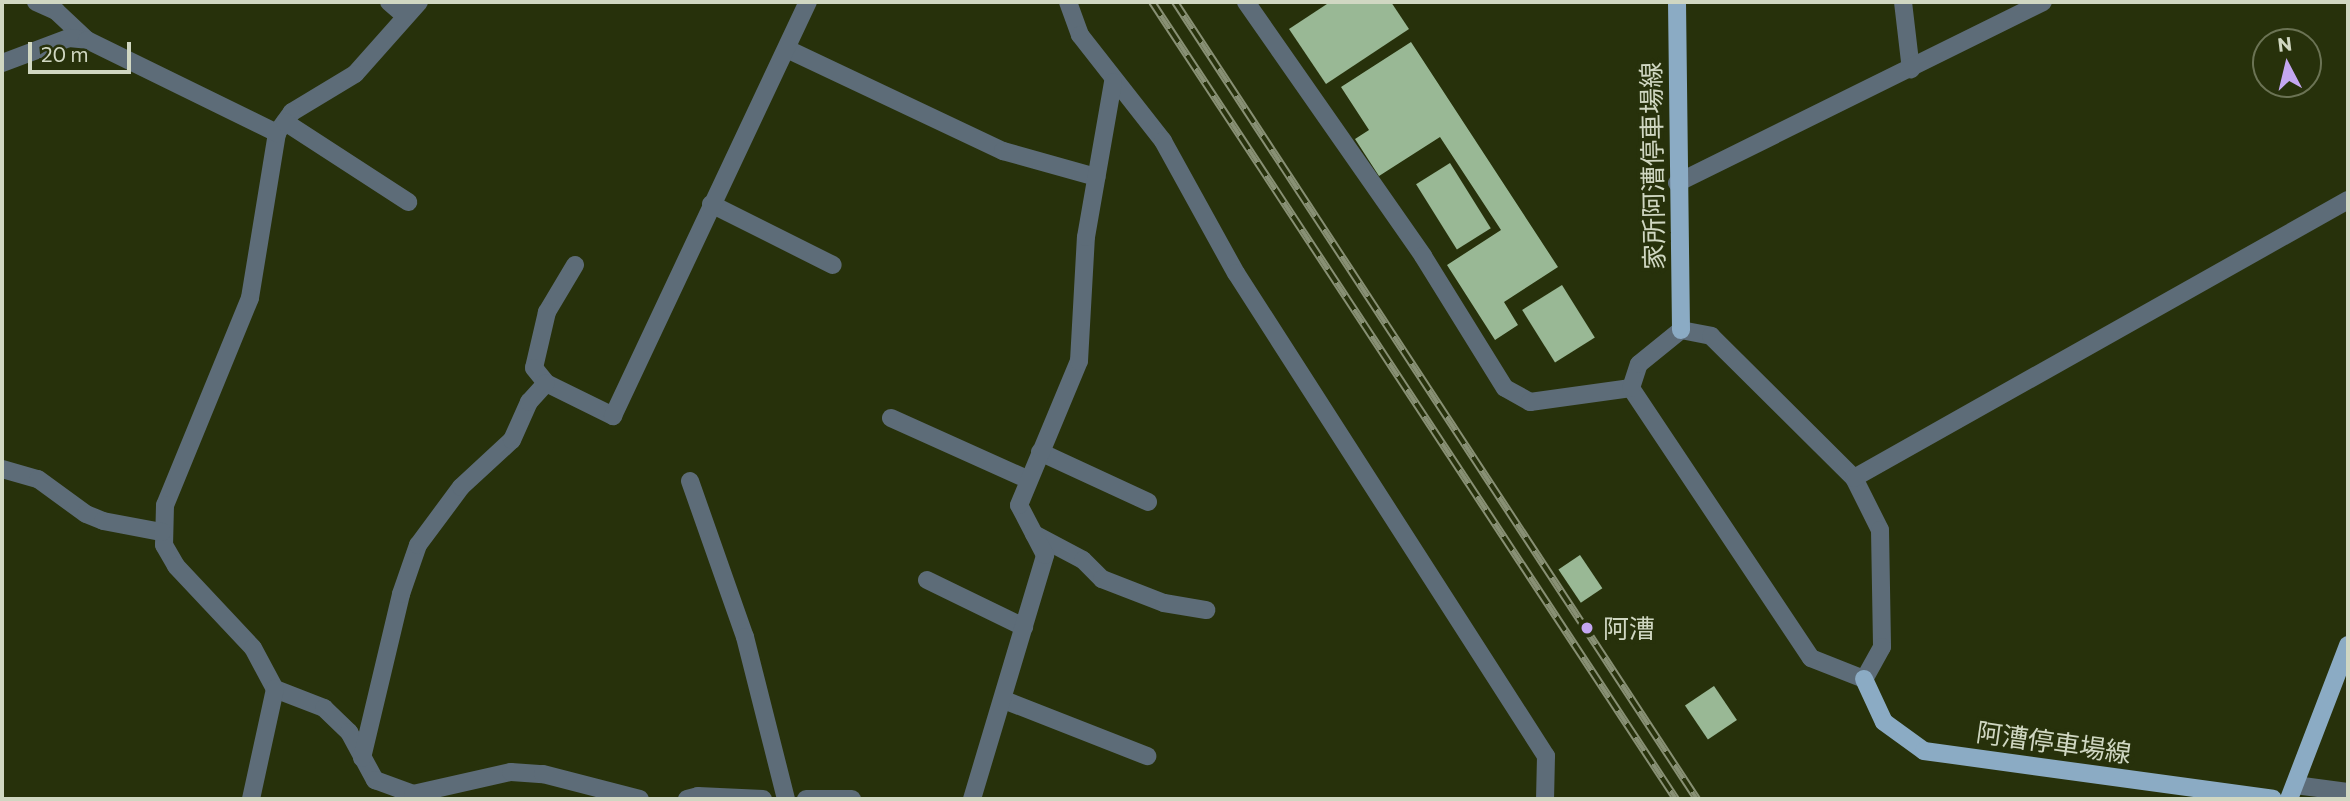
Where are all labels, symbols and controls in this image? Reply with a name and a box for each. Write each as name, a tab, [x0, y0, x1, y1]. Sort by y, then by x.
scale bar	[32, 28, 135, 72]
north arrow	[2252, 28, 2322, 98]
text: N	[2276, 31, 2293, 56]
text: 20 m	[41, 41, 89, 66]
street label: 家所阿漕停車場線	[1635, 62, 1669, 270]
place label: 阿漕	[1603, 612, 1655, 644]
marker: 阿漕	[1577, 618, 1597, 638]
street label: 阿漕停車場線	[1975, 716, 2133, 768]

